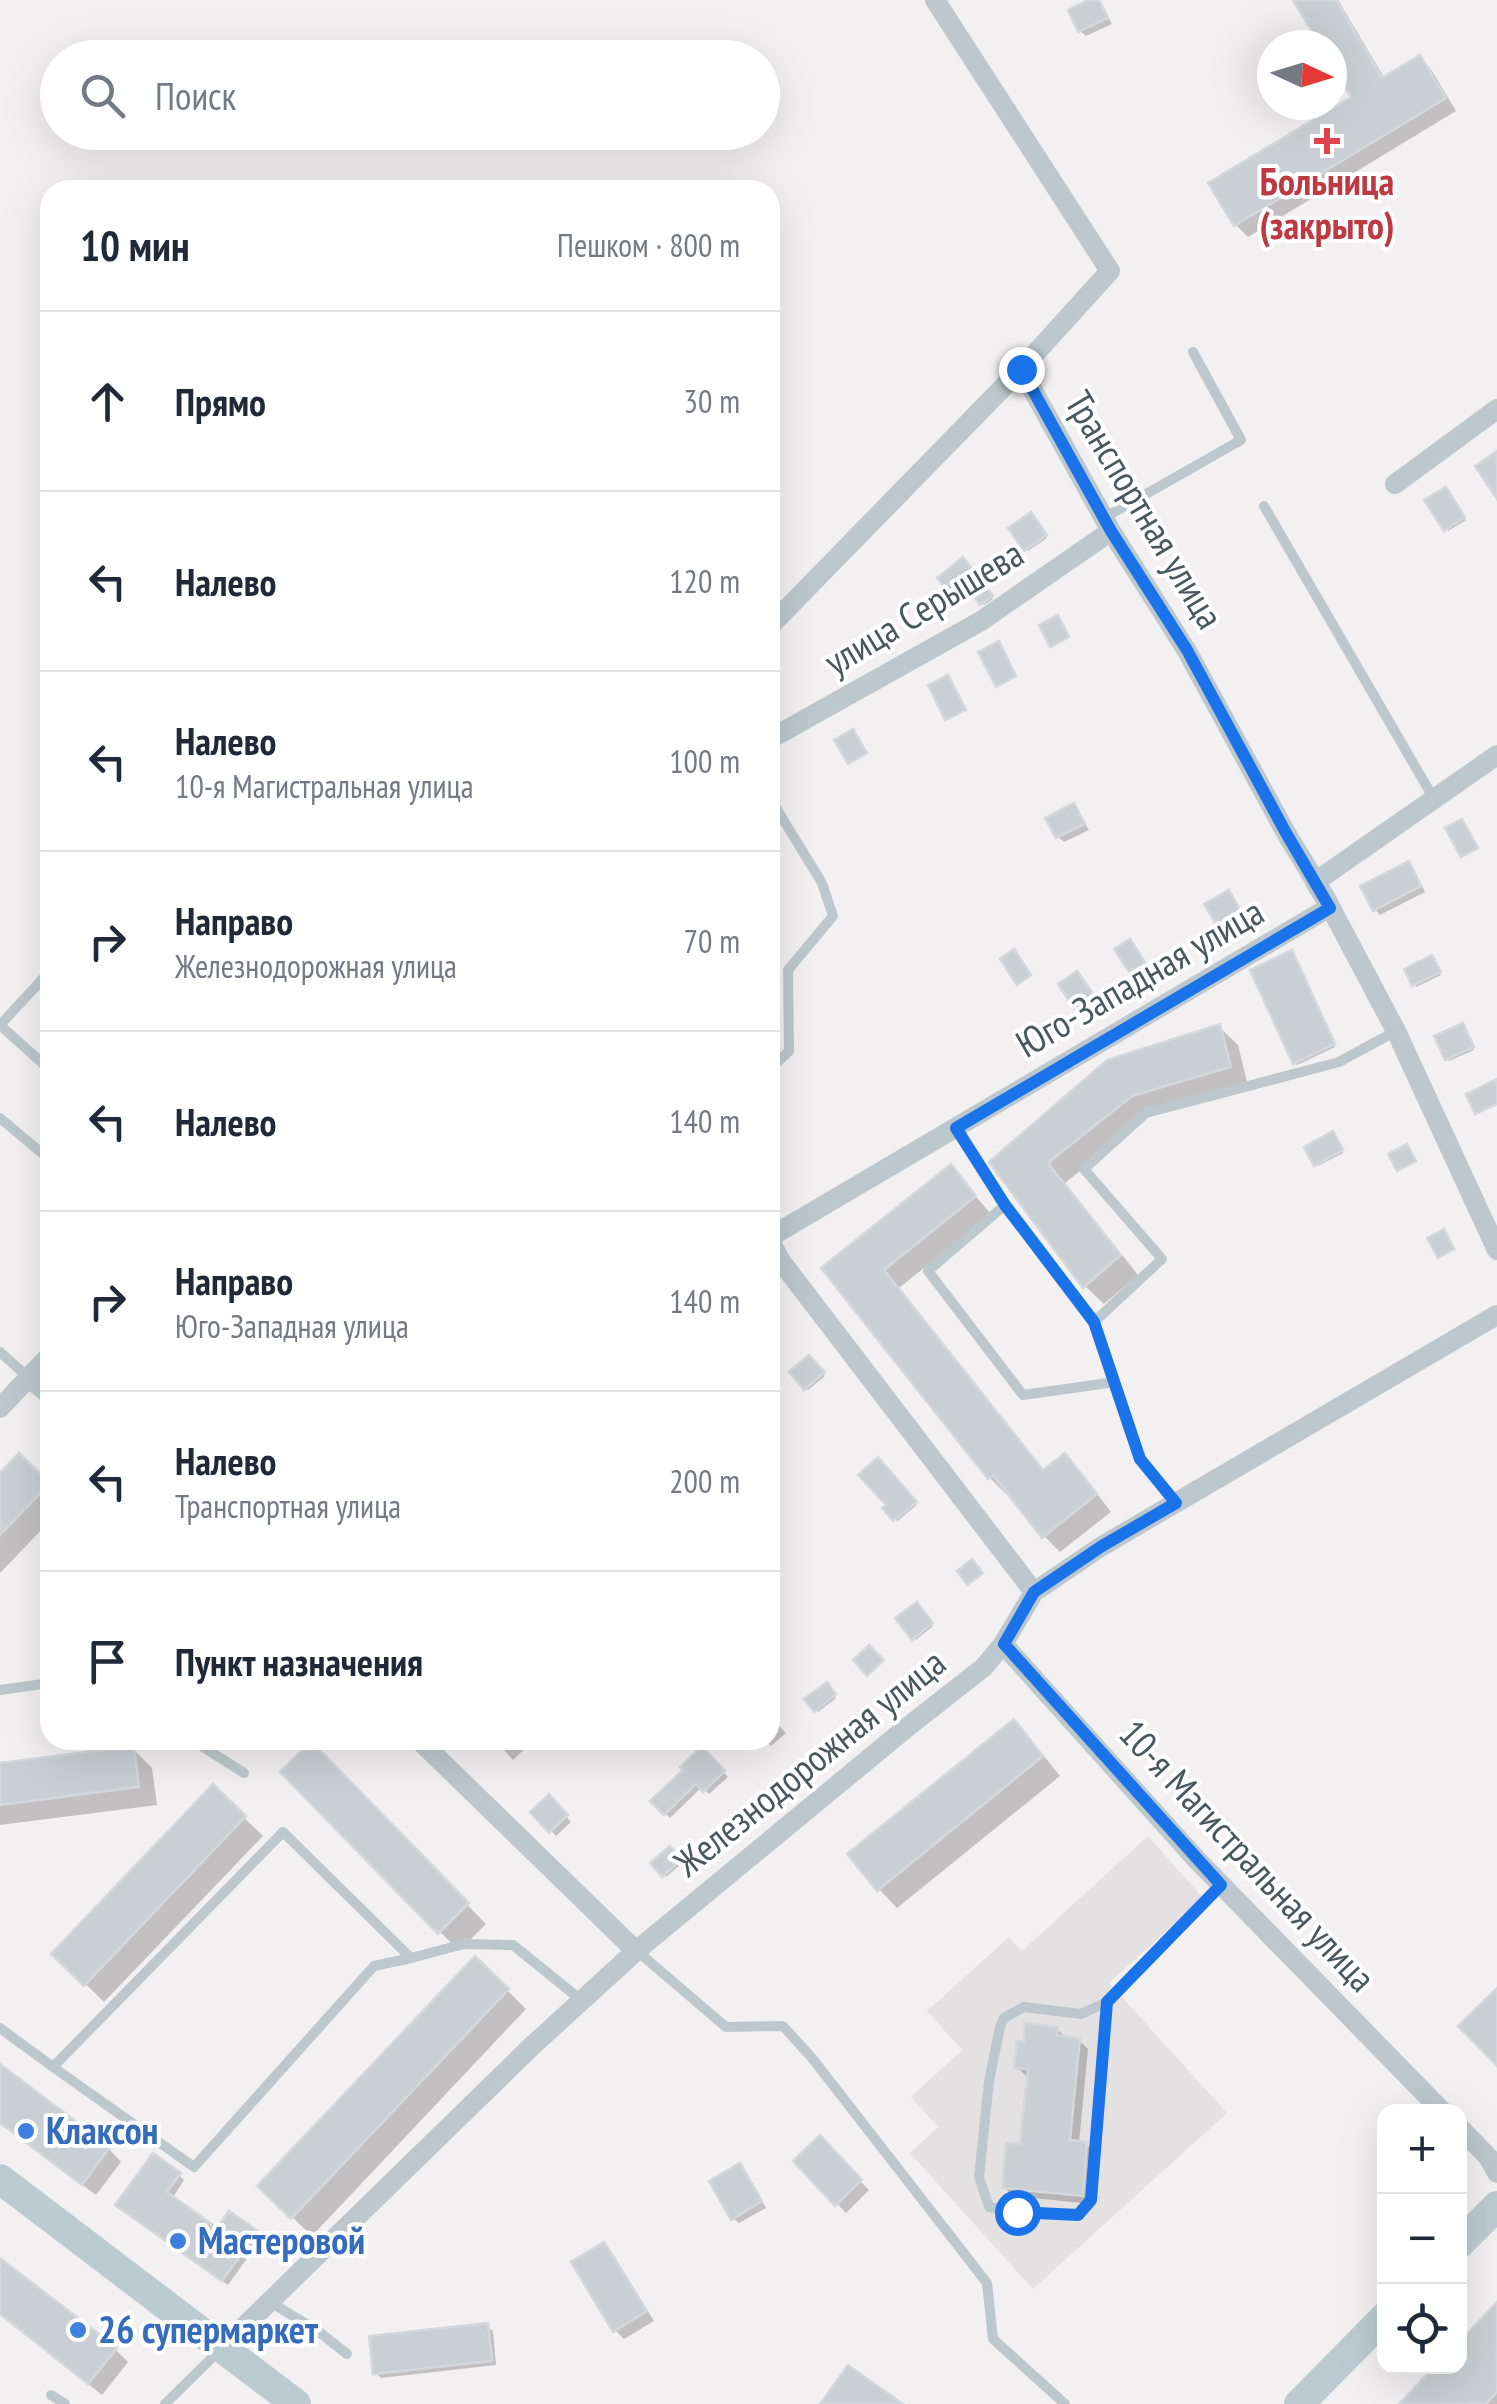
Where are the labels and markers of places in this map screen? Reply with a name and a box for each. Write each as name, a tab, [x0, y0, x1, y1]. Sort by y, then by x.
marker: Больница (закрыто)	[1314, 128, 1340, 154]
place label: Больница (закрыто)	[1259, 156, 1395, 249]
place label: Клаксон	[46, 2105, 158, 2154]
marker: Клаксон	[15, 2120, 37, 2142]
place label: Мастеровой	[198, 2215, 365, 2264]
marker: Мастеровой	[167, 2230, 189, 2252]
place label: 26 супермаркет	[98, 2304, 319, 2353]
marker: 26 супермаркет	[67, 2319, 89, 2341]

